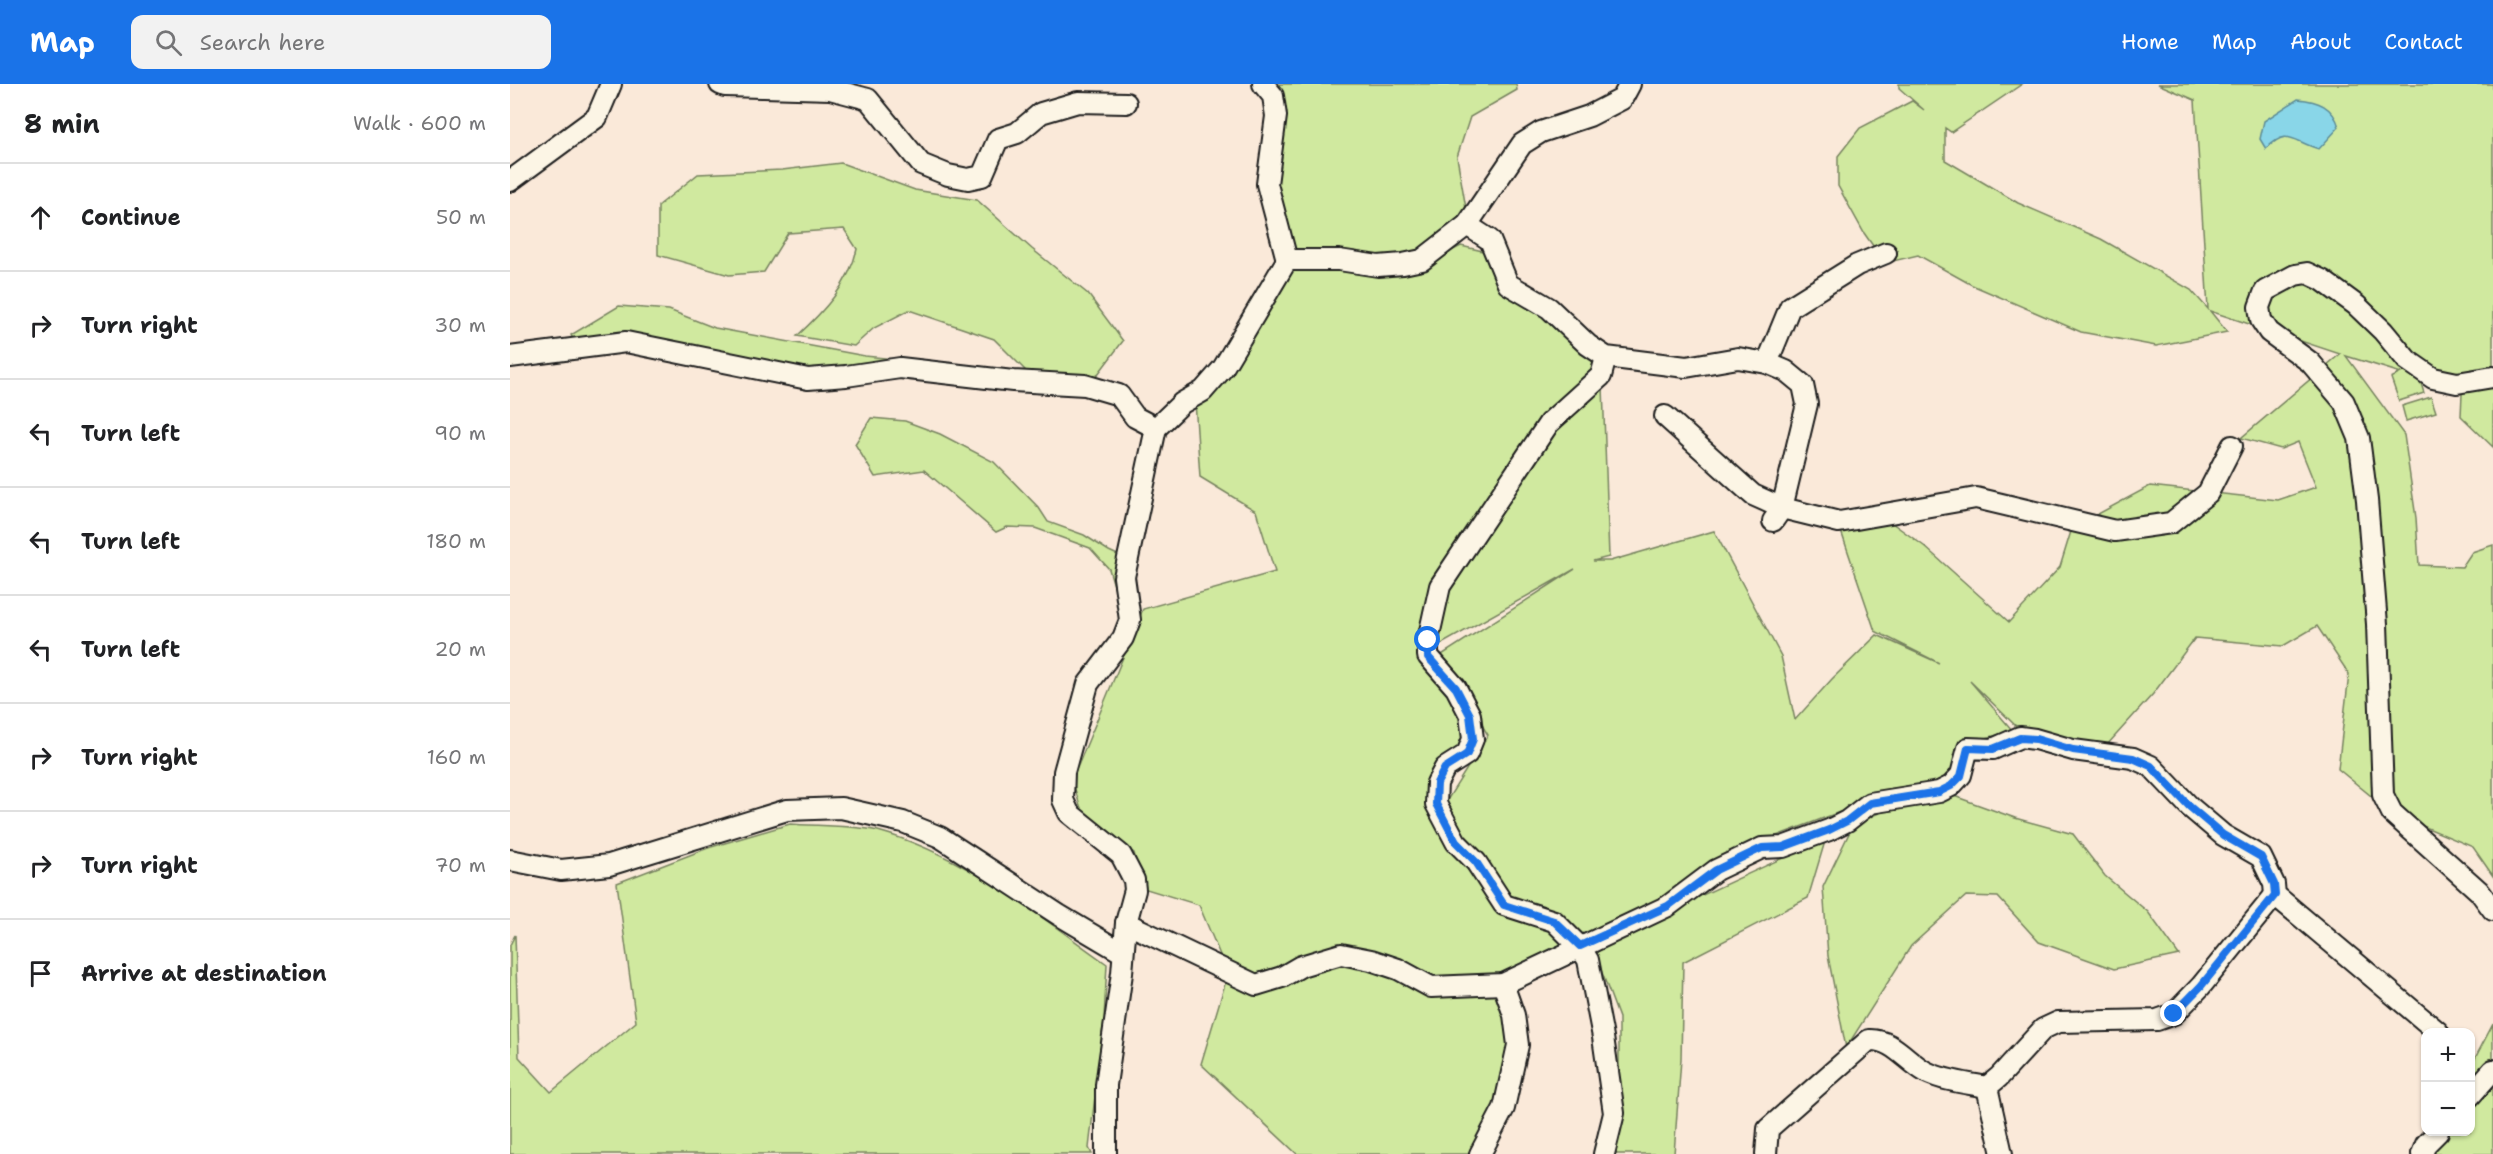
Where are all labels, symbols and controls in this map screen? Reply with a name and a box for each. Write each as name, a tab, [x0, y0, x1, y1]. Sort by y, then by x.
search box	[131, 15, 551, 69]
text: Map	[30, 23, 95, 61]
icon: search	[152, 26, 185, 59]
text: Search here	[200, 28, 325, 57]
text: Home	[2121, 28, 2179, 56]
text: Map	[2212, 28, 2257, 56]
text: About	[2290, 28, 2351, 56]
text: Contact	[2384, 28, 2463, 56]
text: 8 min	[24, 106, 100, 141]
text: Walk · 600 m	[353, 110, 486, 136]
icon: ahead	[24, 201, 57, 234]
text: Continue	[81, 203, 181, 232]
text: 50 m	[436, 204, 486, 230]
icon: right	[24, 309, 57, 342]
text: Turn right	[81, 311, 198, 340]
text: 30 m	[434, 312, 486, 338]
icon: left	[24, 417, 57, 450]
text: Turn left	[81, 419, 180, 448]
text: 90 m	[434, 420, 486, 446]
icon: left	[24, 525, 57, 558]
text: Turn left	[81, 527, 180, 556]
text: 180 m	[426, 528, 486, 554]
route start	[1414, 626, 1440, 652]
icon: left	[24, 633, 57, 666]
text: Turn left	[81, 635, 180, 664]
text: 20 m	[435, 636, 486, 662]
icon: right	[24, 741, 57, 774]
text: Turn right	[81, 743, 198, 772]
text: 160 m	[427, 744, 486, 770]
icon: right	[24, 849, 57, 882]
text: Turn right	[81, 851, 198, 880]
text: 70 m	[434, 852, 486, 878]
icon: arrive	[24, 957, 57, 990]
text: Arrive at destination	[81, 959, 327, 988]
route end	[2160, 1000, 2186, 1026]
map controls	[2421, 1028, 2475, 1136]
button: +	[2421, 1028, 2475, 1082]
button: −	[2421, 1082, 2475, 1136]

